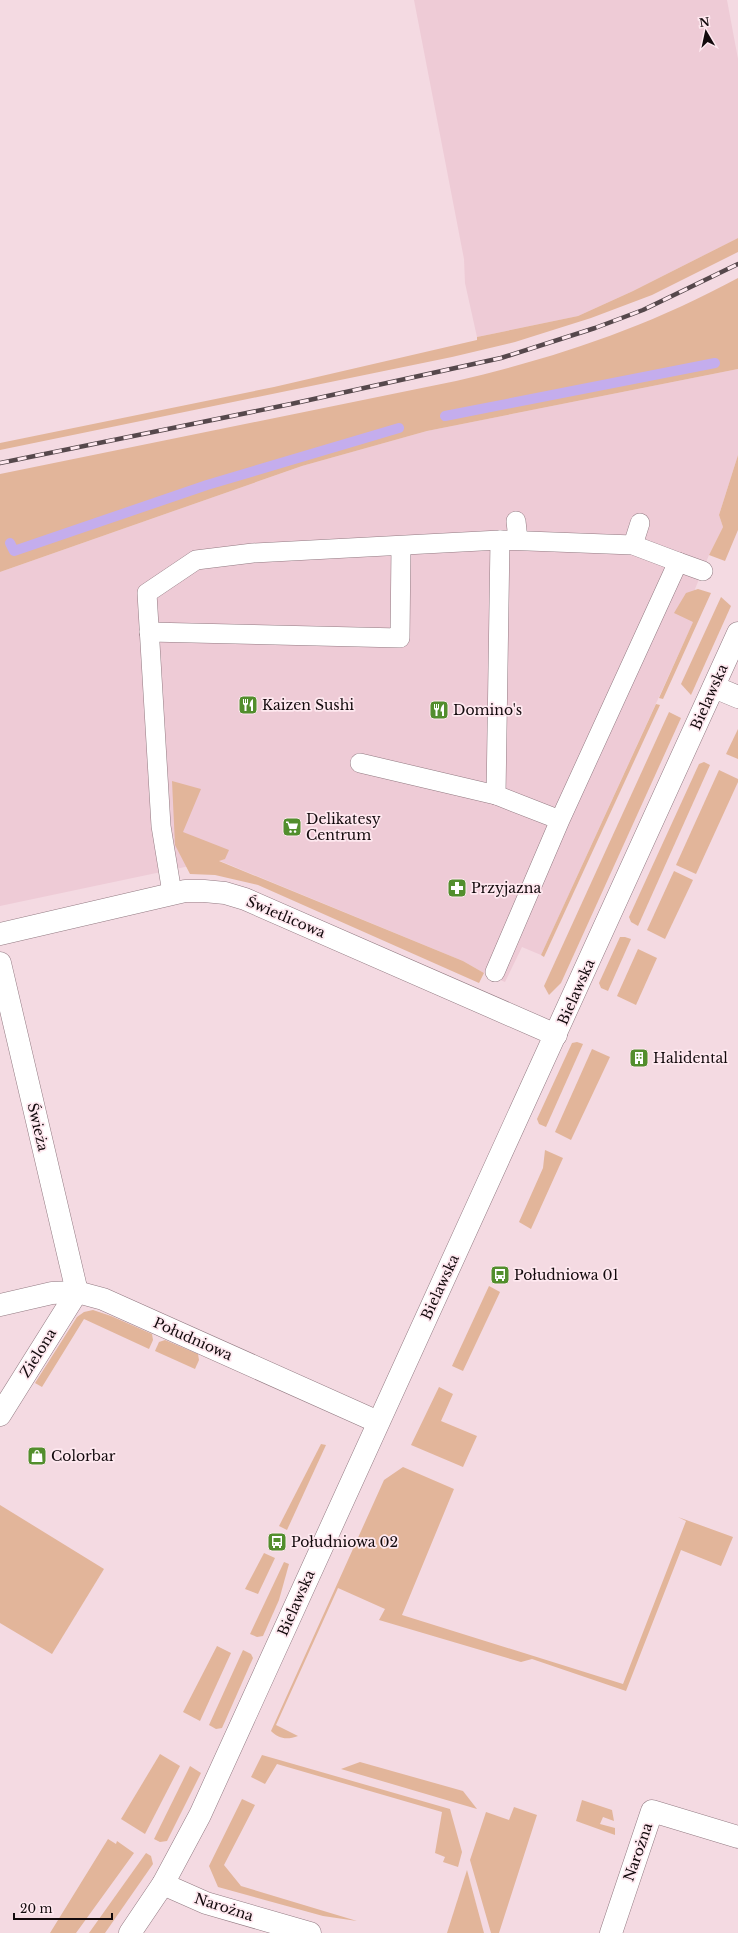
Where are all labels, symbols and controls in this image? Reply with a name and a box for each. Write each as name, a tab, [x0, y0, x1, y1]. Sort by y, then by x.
north arrow	[686, 12, 726, 52]
text: N	[698, 14, 711, 30]
street label: Bielawska	[687, 661, 732, 733]
restaurant icon: Kaizen Sushi	[237, 694, 259, 716]
place label: Kaizen Sushi	[262, 696, 354, 714]
restaurant icon: Domino's	[428, 699, 450, 721]
place label: Domino's	[453, 701, 522, 719]
place label: Delikatesy Centrum	[306, 810, 381, 844]
supermarket icon: Delikatesy Centrum	[281, 816, 303, 838]
pharmacy icon: Przyjazna	[446, 877, 468, 899]
place label: Przyjazna	[471, 879, 541, 897]
street label: Świetlicowa	[244, 891, 329, 942]
street label: Bielawska	[554, 956, 599, 1028]
building icon: Halidental	[628, 1047, 650, 1069]
place label: Halidental	[653, 1049, 728, 1067]
street label: Świeża	[24, 1101, 53, 1153]
street label: Bielawska	[417, 1251, 463, 1323]
bus stop icon: Południowa 01	[489, 1264, 511, 1286]
place label: Południowa 01	[514, 1266, 619, 1284]
street label: Południowa	[151, 1314, 236, 1365]
street label: Zielona	[16, 1325, 60, 1381]
shop icon: Colorbar	[26, 1445, 48, 1467]
place label: Colorbar	[51, 1447, 116, 1465]
bus stop icon: Południowa 02	[266, 1531, 288, 1553]
place label: Południowa 02	[291, 1533, 398, 1551]
street label: Bielawska	[274, 1567, 319, 1639]
street label: Narożna	[620, 1820, 656, 1884]
street label: Narożna	[192, 1889, 256, 1925]
scale bar	[14, 1895, 112, 1921]
text: 20 m	[20, 1901, 52, 1916]

